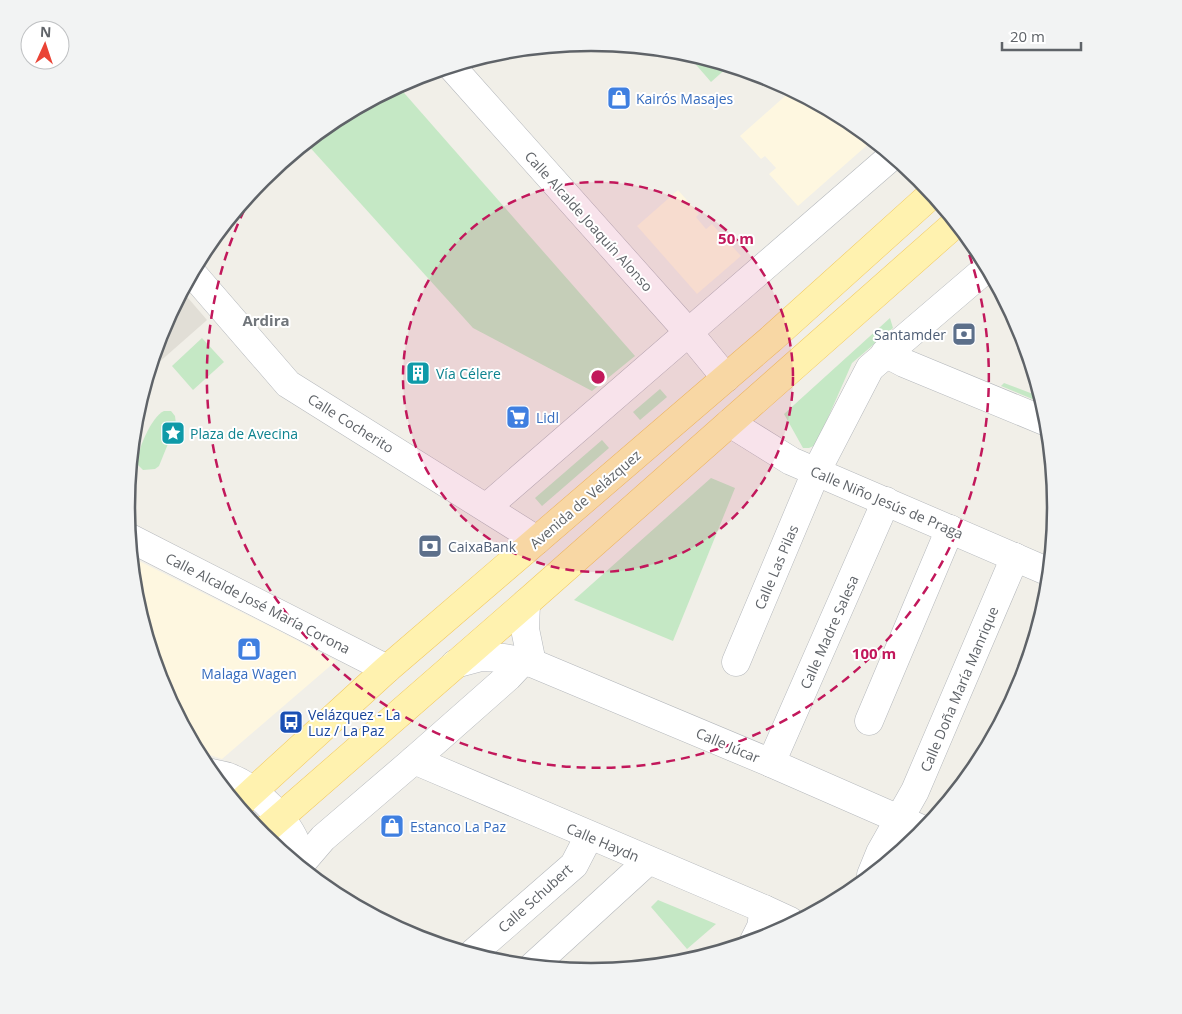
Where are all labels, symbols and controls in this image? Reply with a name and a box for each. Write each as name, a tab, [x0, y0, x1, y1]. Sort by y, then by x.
north arrow	[20, 20, 70, 70]
scale bar	[1002, 20, 1081, 52]
text: N	[40, 22, 52, 41]
text: 20 m	[1010, 26, 1045, 46]
shop icon: Kairós Masajes	[606, 85, 632, 111]
place label: Kairós Masajes	[636, 89, 734, 108]
street label: Calle Alcalde Joaquín Alonso	[521, 147, 657, 295]
text: 50 m	[718, 228, 754, 248]
district label: Ardira	[242, 310, 290, 330]
bank icon: Santamder	[951, 321, 977, 347]
place label: Santamder	[874, 325, 946, 344]
building icon: Vía Célere	[405, 360, 431, 386]
place label: Vía Célere	[436, 364, 501, 383]
centre of rings	[589, 368, 607, 386]
street label: Calle Cocherito	[304, 389, 398, 457]
supermarket icon: Lidl	[505, 404, 531, 430]
place label: Lidl	[536, 408, 559, 427]
place icon: Plaza de Avecina	[160, 420, 186, 446]
place label: Plaza de Avecina	[190, 424, 298, 443]
street label: Avenida de Velázquez	[525, 445, 645, 553]
street label: Calle Niño Jesús de Praga	[808, 461, 966, 543]
street label: Calle Las Pilas	[750, 521, 803, 612]
bank icon: CaixaBank	[417, 533, 443, 559]
place label: CaixaBank	[448, 537, 517, 556]
street label: Calle Alcalde José María Corona	[162, 548, 354, 658]
street label: Calle Madre Salesa	[795, 572, 863, 692]
street label: Calle Doña María Manrique	[915, 603, 1003, 775]
shop icon: Malaga Wagen	[236, 636, 262, 662]
text: 100 m	[852, 643, 896, 663]
place label: Malaga Wagen	[201, 664, 297, 683]
place label: Velázquez - La Luz / La Paz	[308, 705, 401, 740]
bus stop icon: Velázquez - La Luz / La Paz	[278, 709, 304, 735]
street label: Calle Júcar	[693, 723, 763, 767]
shop icon: Estanco La Paz	[379, 813, 405, 839]
place label: Estanco La Paz	[410, 817, 506, 836]
street label: Calle Haydn	[564, 818, 642, 866]
street label: Calle Schubert	[494, 860, 576, 936]

